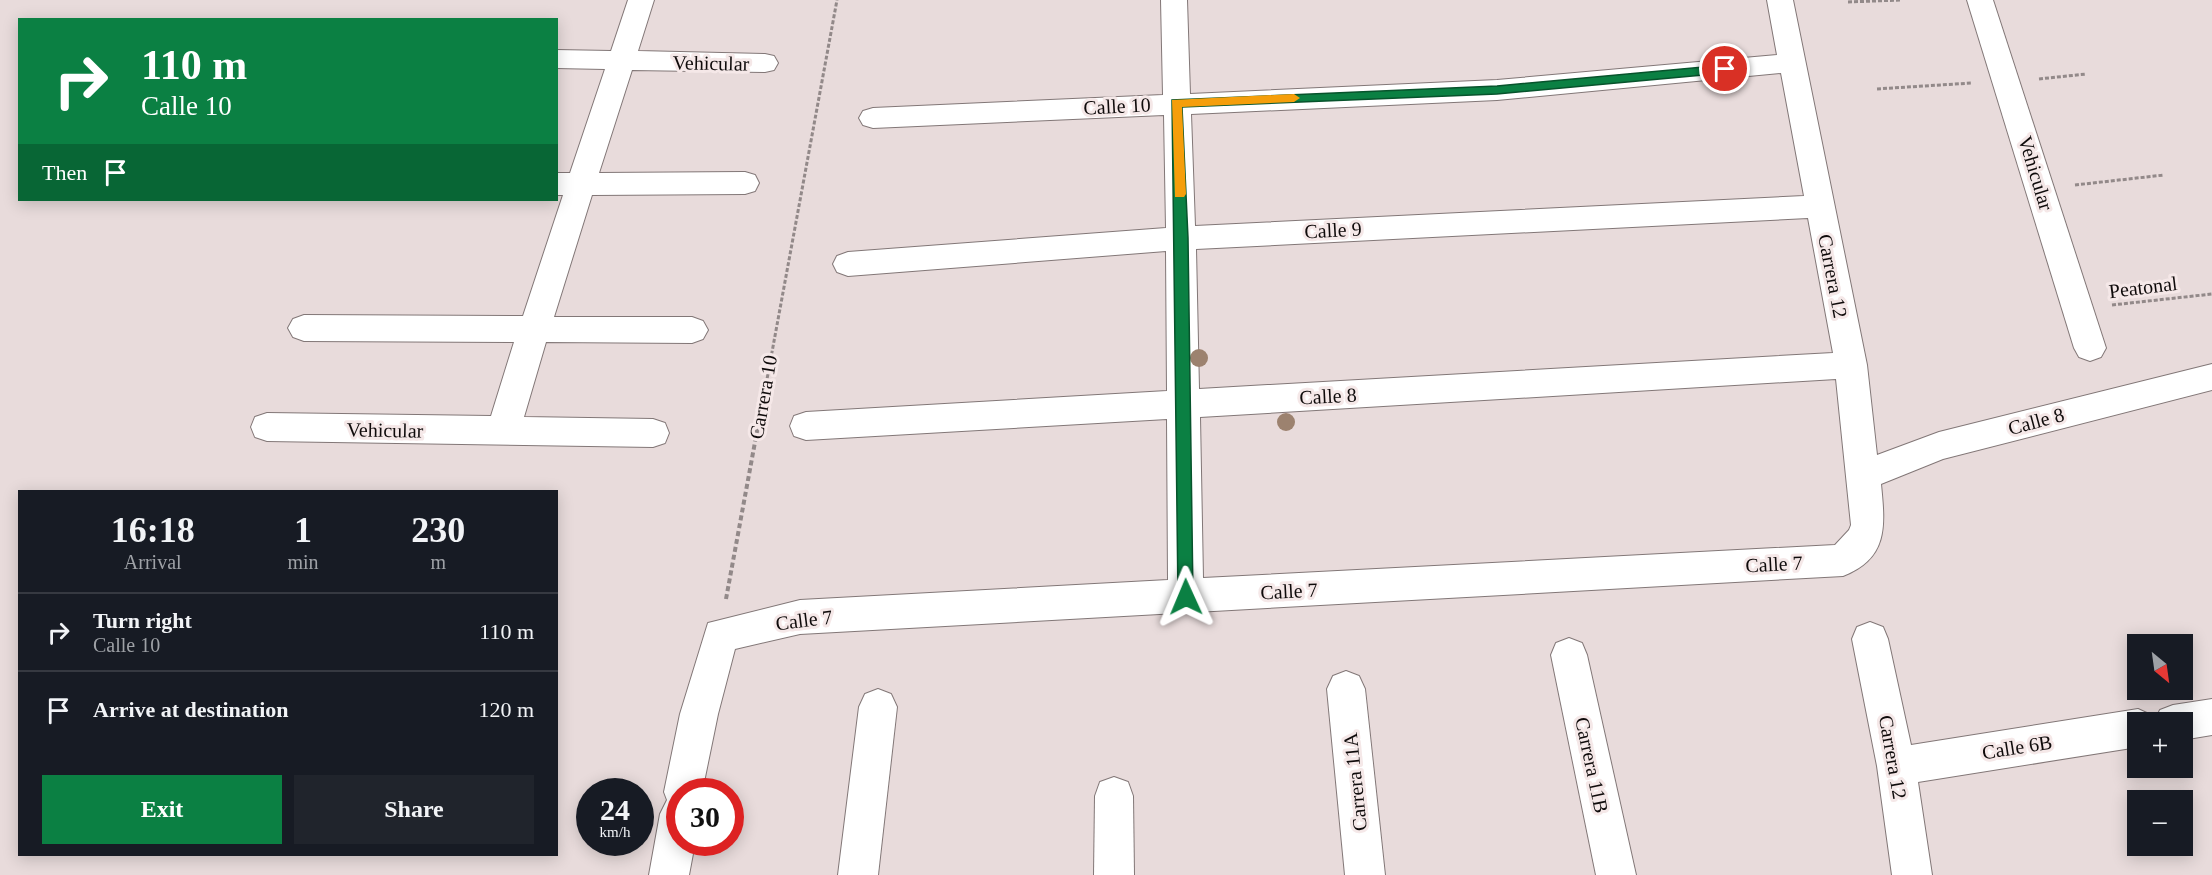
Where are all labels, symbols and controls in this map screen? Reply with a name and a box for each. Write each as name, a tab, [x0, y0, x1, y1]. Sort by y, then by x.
icon: right	[42, 42, 120, 120]
text: 110 m	[141, 42, 247, 88]
pin	[1699, 43, 1750, 94]
street label: Vehicular	[672, 51, 750, 75]
icon: arrive	[1708, 52, 1741, 85]
text: Calle 10	[141, 91, 232, 121]
street label: Calle 10	[1083, 93, 1151, 119]
street label: Vehicular	[2014, 133, 2058, 213]
icon: arrive	[99, 156, 132, 189]
text: Then	[42, 160, 87, 185]
street label: Calle 9	[1304, 218, 1362, 242]
street label: Carrera 12	[1814, 232, 1852, 320]
street label: Peatonal	[2107, 272, 2179, 302]
street label: Carrera 10	[745, 353, 781, 441]
street label: Calle 8	[1299, 384, 1357, 408]
street label: Calle 8	[2006, 403, 2066, 439]
street label: Vehicular	[346, 418, 424, 442]
text: 16:18	[111, 510, 195, 550]
text: 1	[294, 510, 312, 550]
text: 230	[411, 510, 465, 550]
text: Arrival	[124, 551, 182, 573]
text: min	[287, 551, 319, 573]
text: m	[431, 551, 446, 573]
street label: Calle 7	[1745, 552, 1803, 576]
position arrow	[1154, 565, 1218, 629]
street label: Calle 7	[1260, 579, 1318, 603]
street label: Calle 7	[774, 606, 834, 634]
text: Turn right	[93, 608, 192, 633]
icon: right	[42, 616, 75, 649]
text: 110 m	[479, 619, 534, 644]
text: Calle 10	[93, 634, 160, 656]
north arrow	[2127, 634, 2193, 700]
map controls	[2127, 634, 2193, 856]
icon: arrive	[42, 694, 75, 727]
text: Arrive at destination	[93, 697, 289, 722]
text: 120 m	[478, 697, 534, 722]
button: +	[2127, 712, 2193, 778]
street label: Carrera 12	[1875, 713, 1911, 801]
street label: Carrera 11B	[1571, 715, 1613, 815]
street label: Carrera 11A	[1339, 731, 1371, 832]
street label: Calle 6B	[1980, 731, 2054, 763]
button: Exit	[42, 775, 282, 844]
button: Share	[294, 775, 534, 844]
speed limit sign: 30	[666, 778, 744, 856]
button: −	[2127, 790, 2193, 856]
text: 24	[600, 793, 630, 826]
text: km/h	[600, 824, 630, 840]

